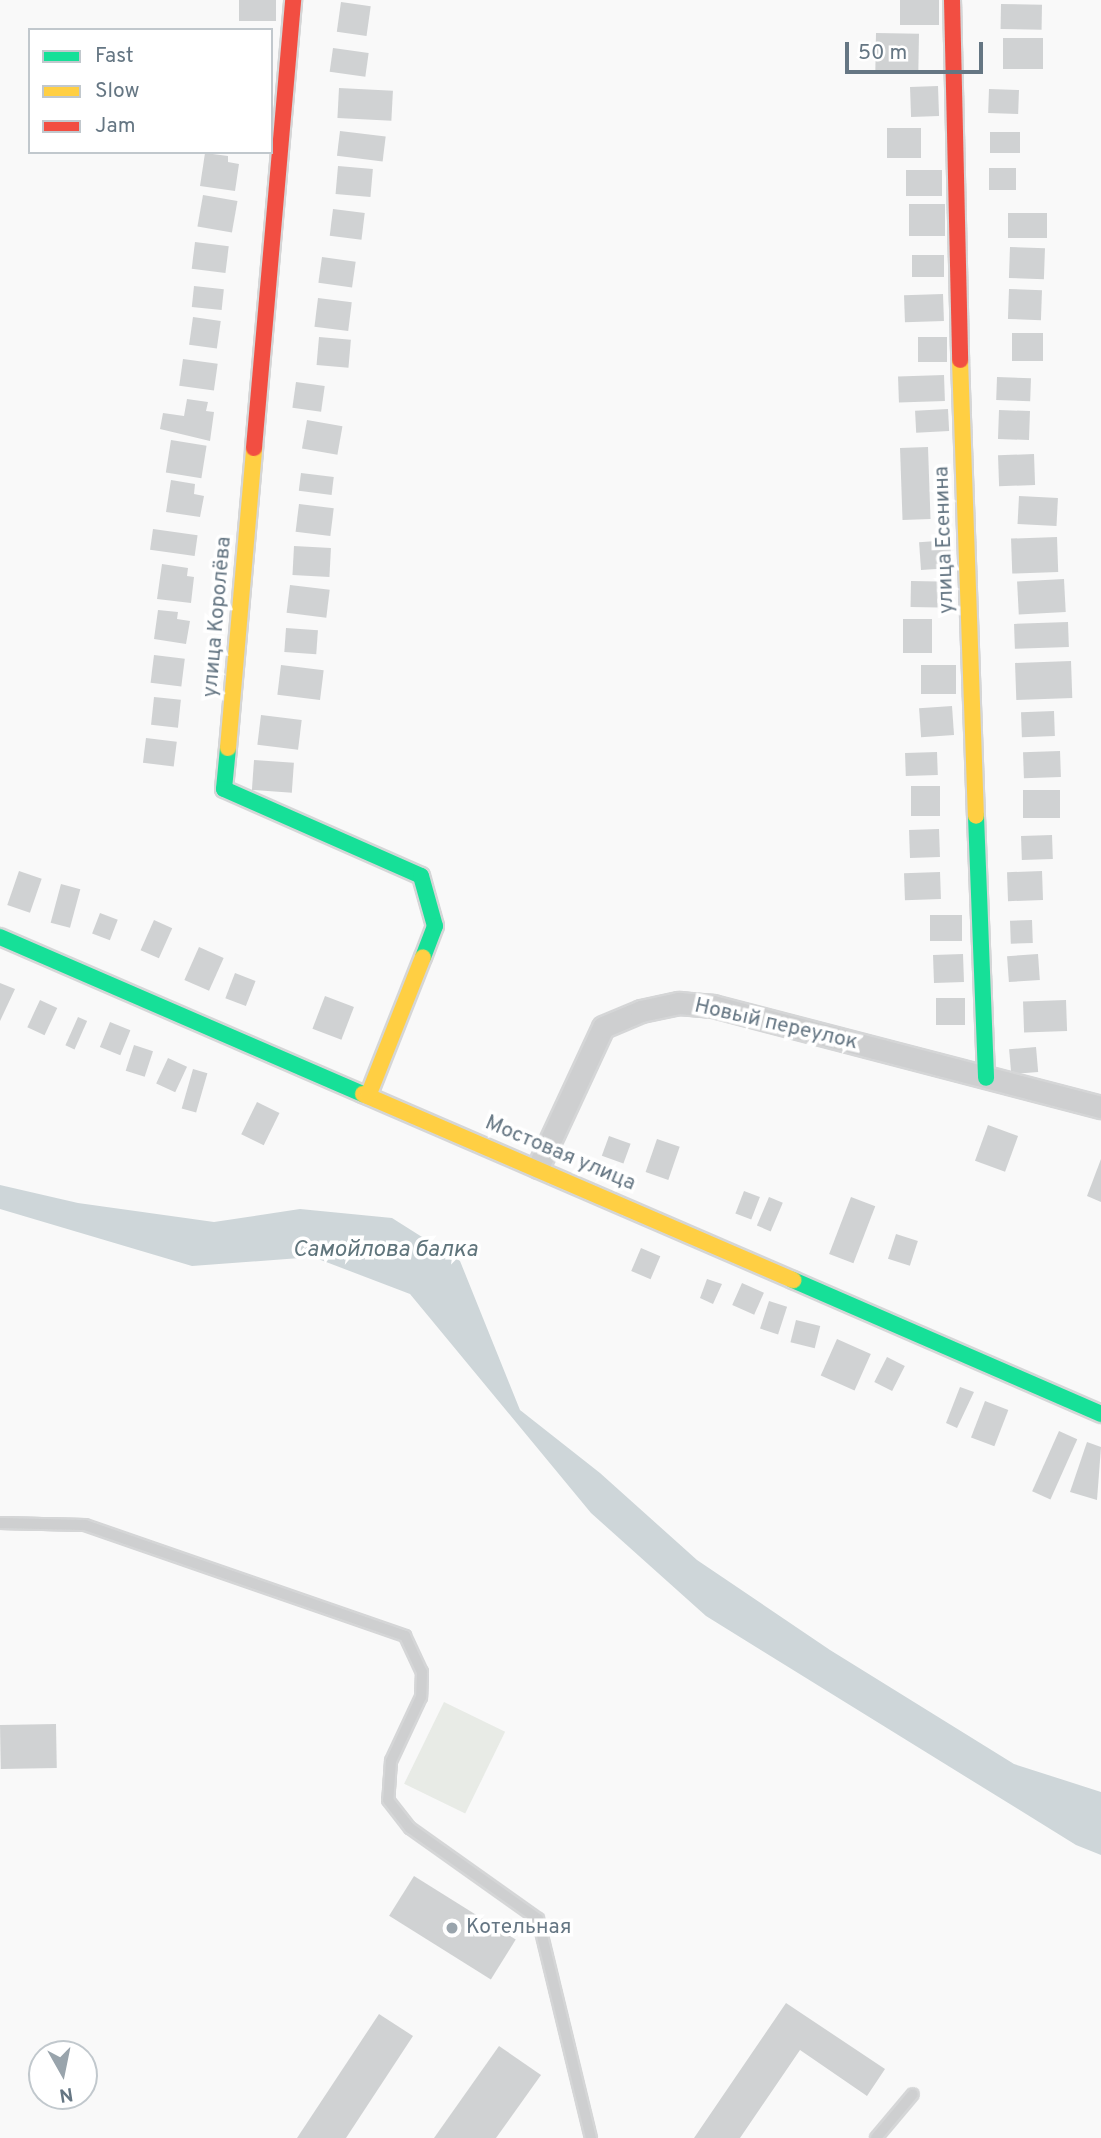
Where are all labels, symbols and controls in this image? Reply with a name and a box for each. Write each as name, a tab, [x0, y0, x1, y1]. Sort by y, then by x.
legend	[28, 28, 273, 154]
scale bar	[849, 28, 987, 72]
text: 50 m	[858, 40, 907, 67]
text: Fast	[95, 43, 134, 70]
text: Slow	[95, 78, 140, 105]
text: Jam	[95, 113, 136, 140]
street label: улица Есенина	[930, 466, 960, 614]
street label: улица Королёва	[198, 535, 238, 699]
street label: Новый переулок	[692, 994, 860, 1056]
street label: Мостовая улица	[481, 1111, 639, 1197]
water label: Самойлова балка	[292, 1237, 478, 1265]
place label: Котельная	[466, 1915, 571, 1941]
marker: Котельная	[444, 1920, 460, 1936]
north arrow	[28, 2040, 98, 2110]
text: N	[57, 2081, 75, 2107]

